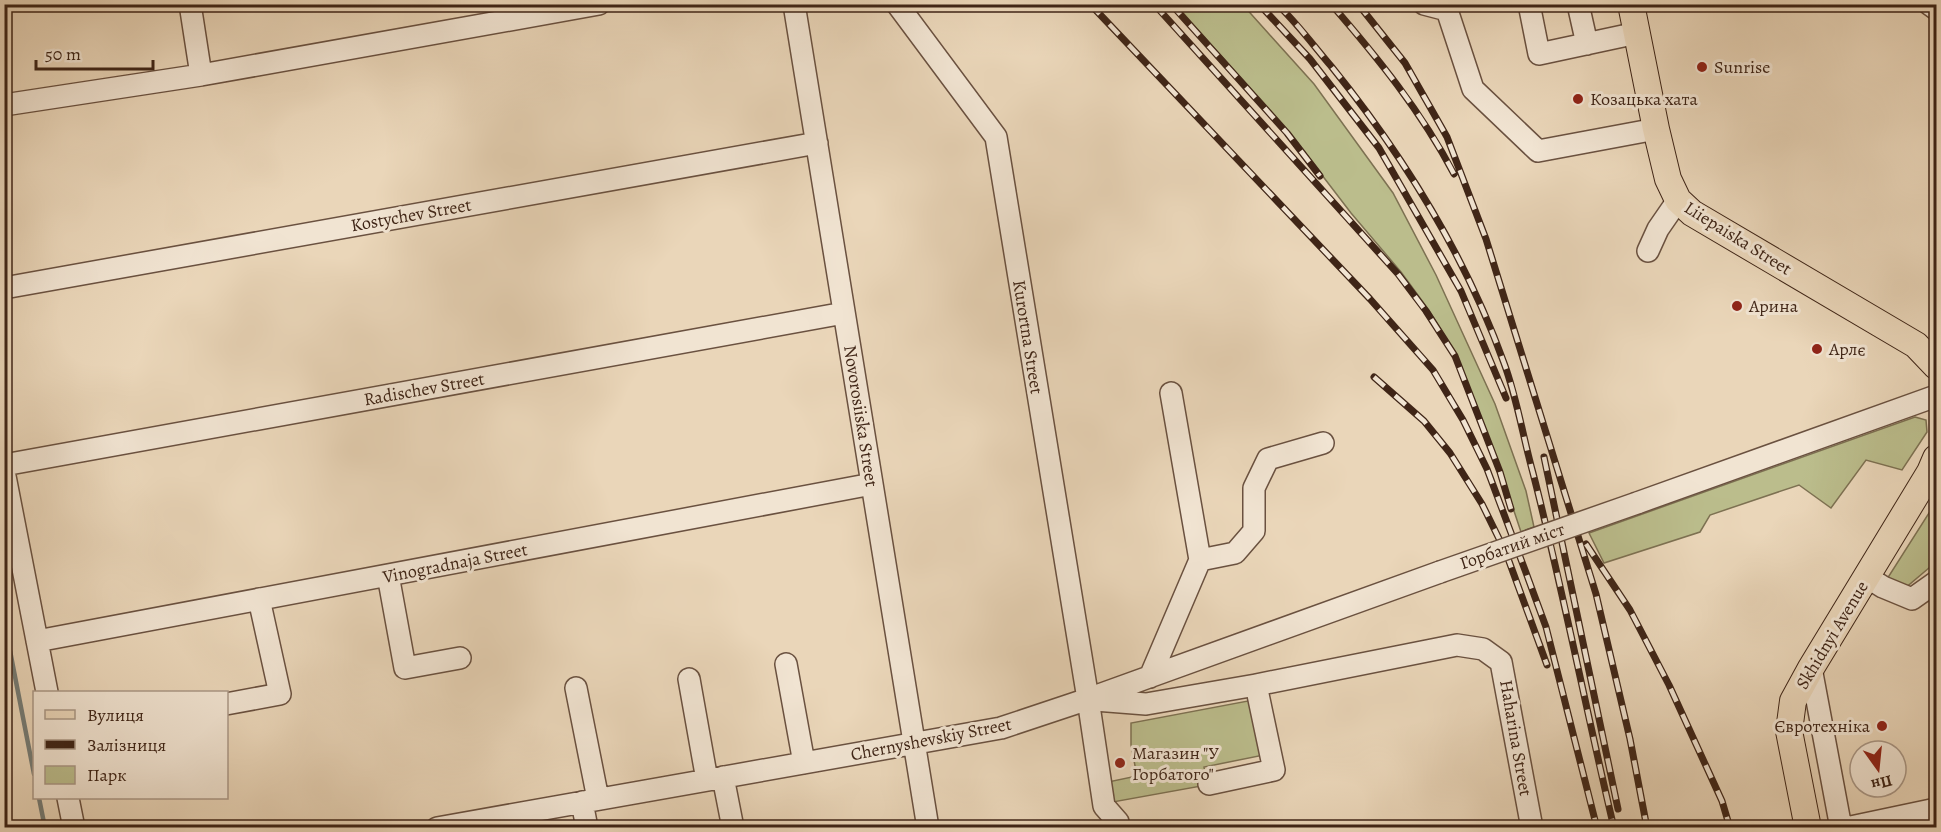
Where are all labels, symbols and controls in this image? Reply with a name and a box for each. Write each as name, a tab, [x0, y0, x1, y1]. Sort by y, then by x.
scale bar	[36, 33, 153, 71]
text: 50 m	[45, 42, 81, 66]
place label: Sunrise	[1714, 55, 1770, 79]
marker: Sunrise	[1695, 60, 1709, 74]
place label: Козацька хата	[1590, 87, 1699, 111]
marker: Козацька хата	[1571, 92, 1585, 106]
street label: Kostychev Street	[349, 193, 473, 237]
street label: Liiepaiska Street	[1680, 195, 1796, 281]
street label: Kurortna Street	[1007, 278, 1049, 396]
place label: Арина	[1748, 294, 1799, 318]
marker: Арина	[1730, 299, 1744, 313]
place label: Арлє	[1828, 337, 1866, 361]
marker: Арлє	[1810, 342, 1824, 356]
street label: Novorosiiska Street	[838, 343, 884, 489]
street label: Radischev Street	[362, 367, 486, 411]
street label: Горбатий міст	[1456, 517, 1568, 575]
street label: Vinogradnaja Street	[380, 537, 529, 589]
street label: Skhidnyi Avenue	[1790, 576, 1874, 694]
street label: Haharina Street	[1494, 678, 1538, 798]
legend	[33, 691, 228, 799]
text: Вулиця	[87, 703, 144, 727]
street label: Chernyshevskiy Street	[849, 712, 1014, 766]
place label: Євротехніка	[1775, 714, 1871, 738]
marker: Євротехніка	[1875, 719, 1889, 733]
text: Залізниця	[87, 733, 166, 757]
north arrow	[1848, 739, 1908, 799]
place label: Магазин "У Горбатого"	[1132, 741, 1219, 786]
marker: Магазин "У Горбатого"	[1113, 756, 1127, 770]
text: Парк	[87, 763, 127, 787]
text: Пн	[1869, 769, 1895, 796]

